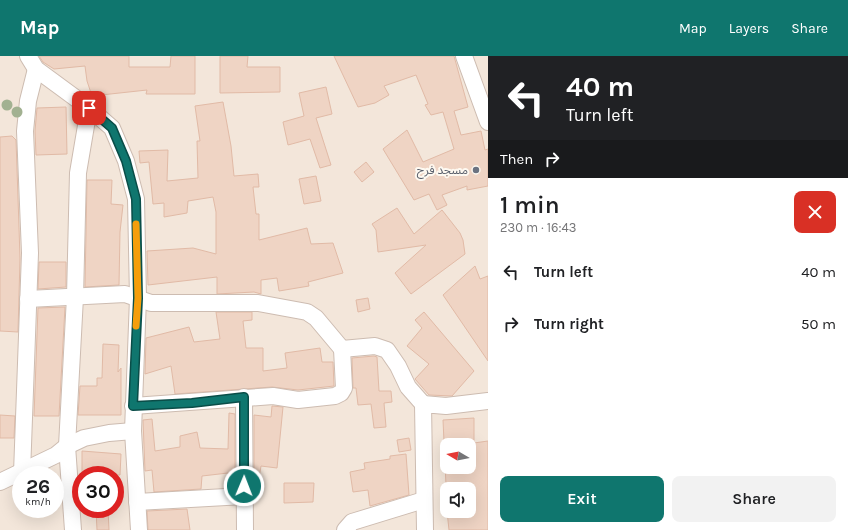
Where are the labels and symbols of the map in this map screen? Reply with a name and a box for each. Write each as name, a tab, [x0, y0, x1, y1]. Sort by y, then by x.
pin	[72, 91, 106, 125]
place label: مسجد فرح	[417, 163, 468, 179]
marker: مسجد فرح	[471, 165, 481, 175]
north arrow	[440, 438, 476, 474]
position arrow	[223, 465, 265, 507]
speed limit sign: 30	[72, 466, 124, 518]

